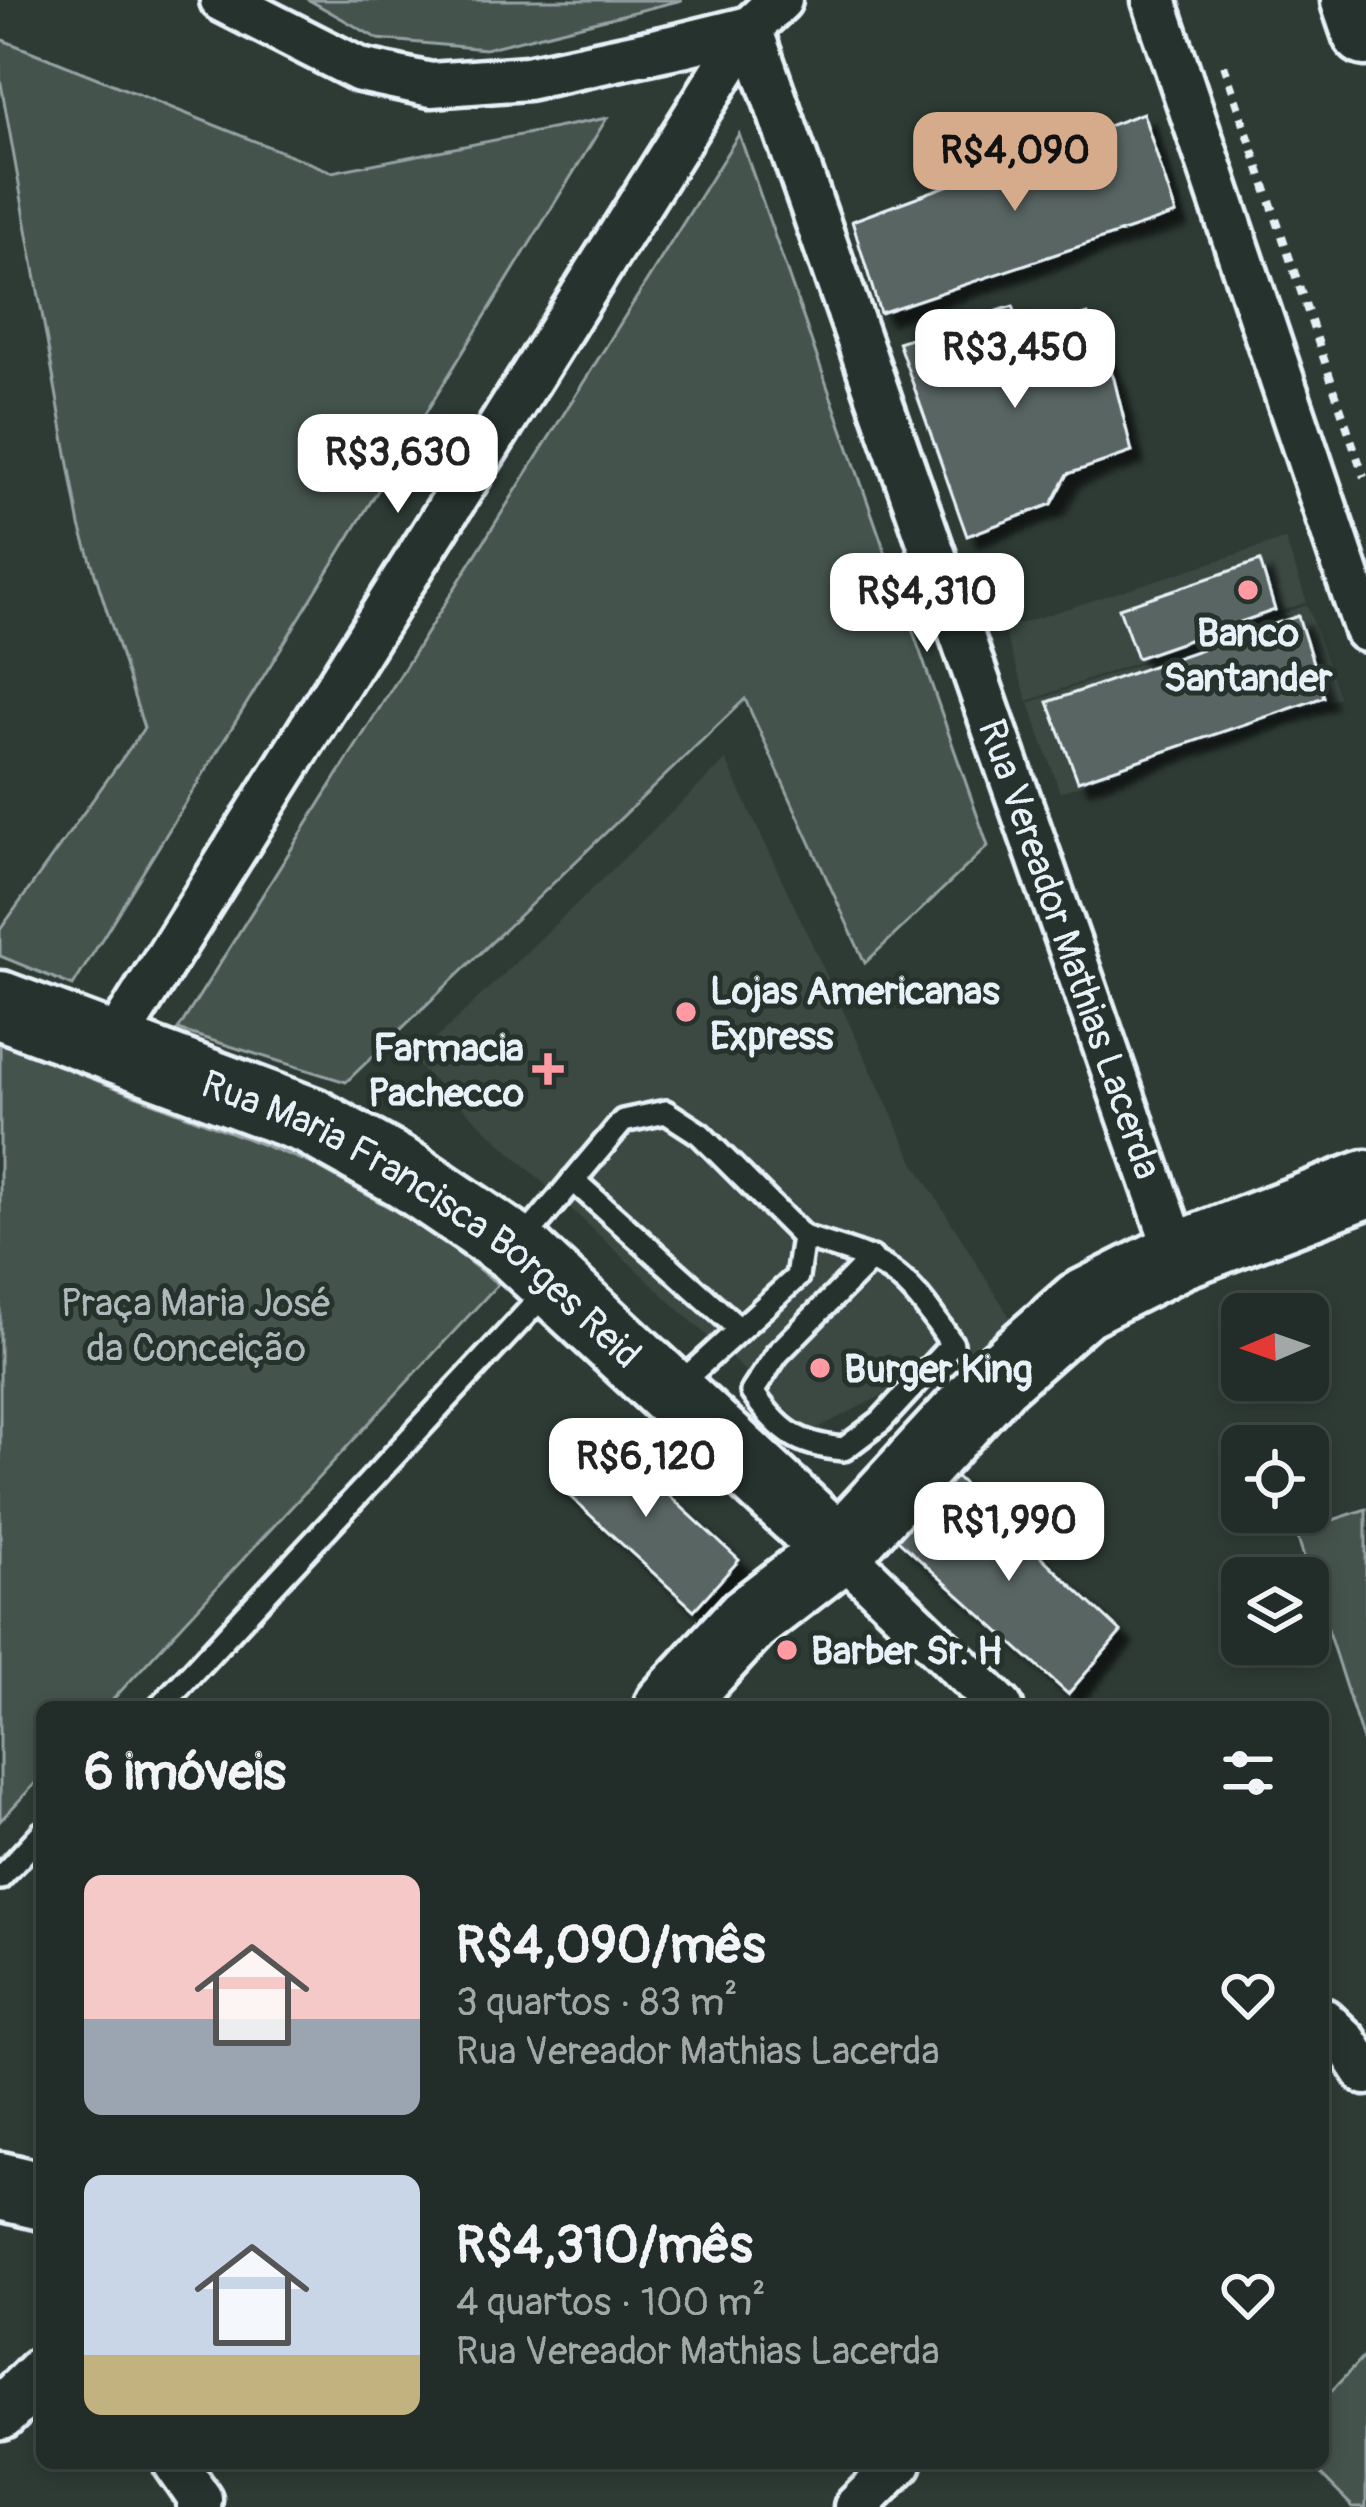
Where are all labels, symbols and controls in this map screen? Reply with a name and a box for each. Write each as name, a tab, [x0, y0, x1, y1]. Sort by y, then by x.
pin: R$4,090	[904, 112, 1126, 214]
text: R$4,090	[940, 126, 1090, 175]
pin: R$3,450	[904, 309, 1126, 411]
text: R$3,450	[942, 323, 1088, 372]
pin: R$3,630	[287, 414, 509, 516]
text: R$3,630	[325, 428, 471, 477]
pin: R$4,310	[816, 553, 1038, 655]
text: R$4,310	[857, 567, 997, 616]
marker: Banco Santander	[1235, 577, 1261, 603]
place label: Banco Santander	[1164, 609, 1333, 703]
street label: Rua Vereador Mathias Lacerda	[967, 713, 1172, 1186]
place label: Lojas Americanas Express	[710, 967, 1000, 1061]
marker: Lojas Americanas Express	[673, 999, 699, 1025]
place label: Farmacia Pachecco	[368, 1024, 524, 1118]
marker: Farmacia Pachecco	[535, 1056, 561, 1082]
street label: Rua Maria Francisca Borges Reid	[194, 1060, 651, 1379]
park label: Praça Maria José da Conceição	[60, 1279, 332, 1373]
north arrow	[1221, 1293, 1329, 1401]
map controls	[1221, 1293, 1329, 1665]
place label: Burger King	[844, 1345, 1033, 1394]
marker: Burger King	[807, 1355, 833, 1381]
pin: R$6,120	[535, 1418, 757, 1520]
button: locate	[1221, 1425, 1329, 1533]
text: R$6,120	[576, 1432, 716, 1481]
pin: R$1,990	[898, 1482, 1120, 1584]
text: R$1,990	[941, 1496, 1077, 1545]
button: layers	[1221, 1557, 1329, 1665]
place label: Barber Sr. H	[811, 1627, 1002, 1676]
marker: Barber Sr. H	[774, 1637, 800, 1663]
icon: filters	[1215, 1740, 1281, 1806]
text: 6 imóveis	[84, 1741, 286, 1805]
text: R$4,090/mês	[456, 1914, 765, 1978]
icon: home	[180, 1923, 324, 2067]
icon: heart	[1215, 1962, 1281, 2028]
text: 3 quartos · 83 m²	[456, 1978, 738, 2027]
text: Rua Vereador Mathias Lacerda	[456, 2027, 940, 2076]
text: R$4,310/mês	[456, 2214, 753, 2278]
icon: home	[180, 2223, 324, 2367]
icon: heart	[1215, 2262, 1281, 2328]
text: 4 quartos · 100 m²	[456, 2278, 766, 2327]
text: Rua Vereador Mathias Lacerda	[456, 2327, 940, 2376]

